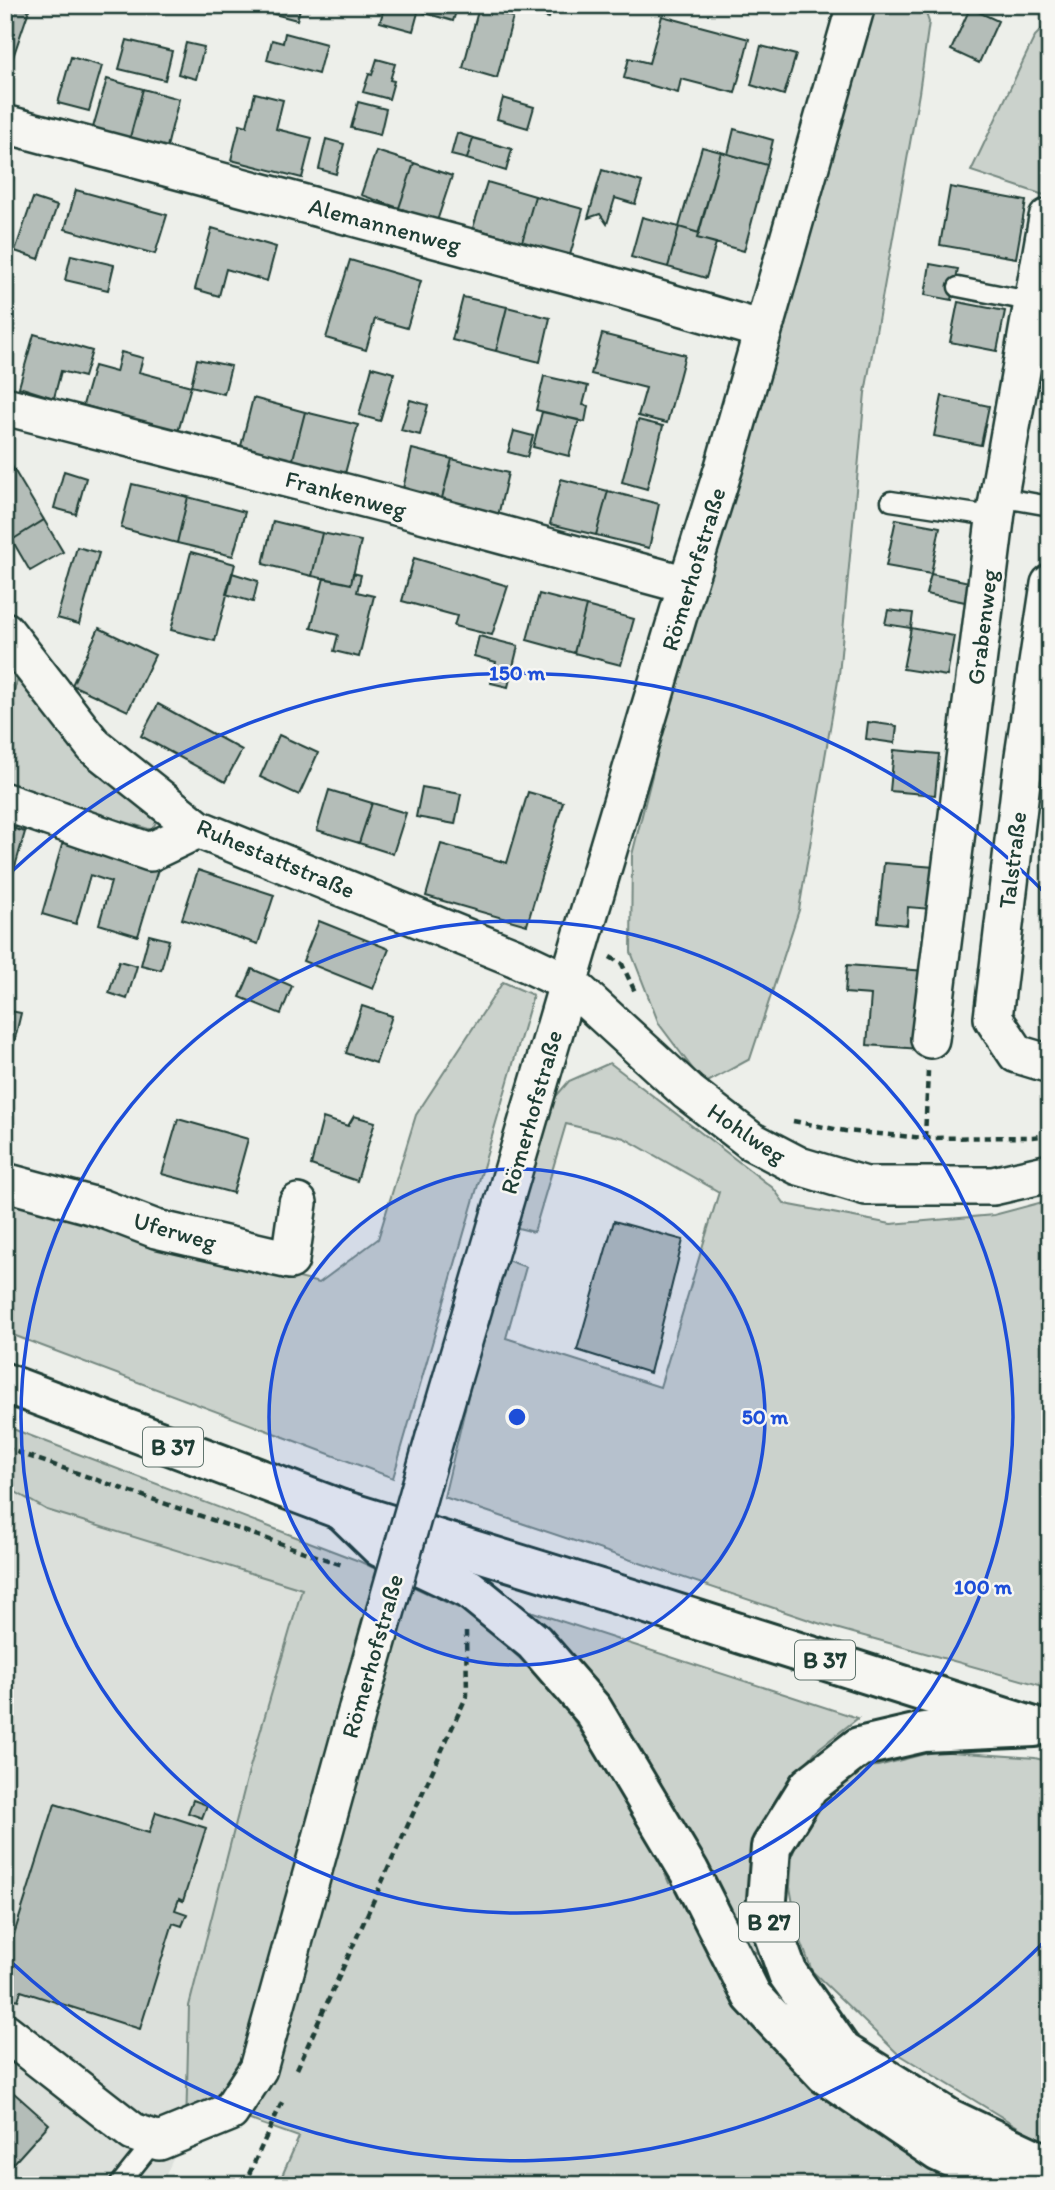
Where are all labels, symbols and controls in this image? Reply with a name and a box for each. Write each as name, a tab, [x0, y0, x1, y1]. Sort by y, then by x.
street label: Alemannenweg	[306, 191, 465, 259]
street label: Frankenweg	[282, 464, 411, 524]
street label: Römerhofstraße	[654, 484, 732, 654]
street label: Grabenweg	[961, 567, 1004, 686]
text: 150 m	[489, 660, 545, 685]
street label: Talstraße	[992, 810, 1032, 910]
street label: Ruhestattstraße	[192, 812, 360, 904]
street label: Römerhofstraße	[494, 1027, 568, 1197]
street label: Hohlweg	[702, 1096, 792, 1170]
street label: Uferweg	[130, 1205, 221, 1257]
text: 50 m	[742, 1404, 789, 1429]
centre of rings	[505, 1405, 529, 1429]
road number: B 37	[143, 1428, 203, 1466]
street label: Römerhofstraße	[335, 1571, 409, 1741]
text: 100 m	[954, 1574, 1012, 1599]
road number: B 37	[795, 1640, 855, 1680]
road number: B 27	[739, 1902, 799, 1941]

